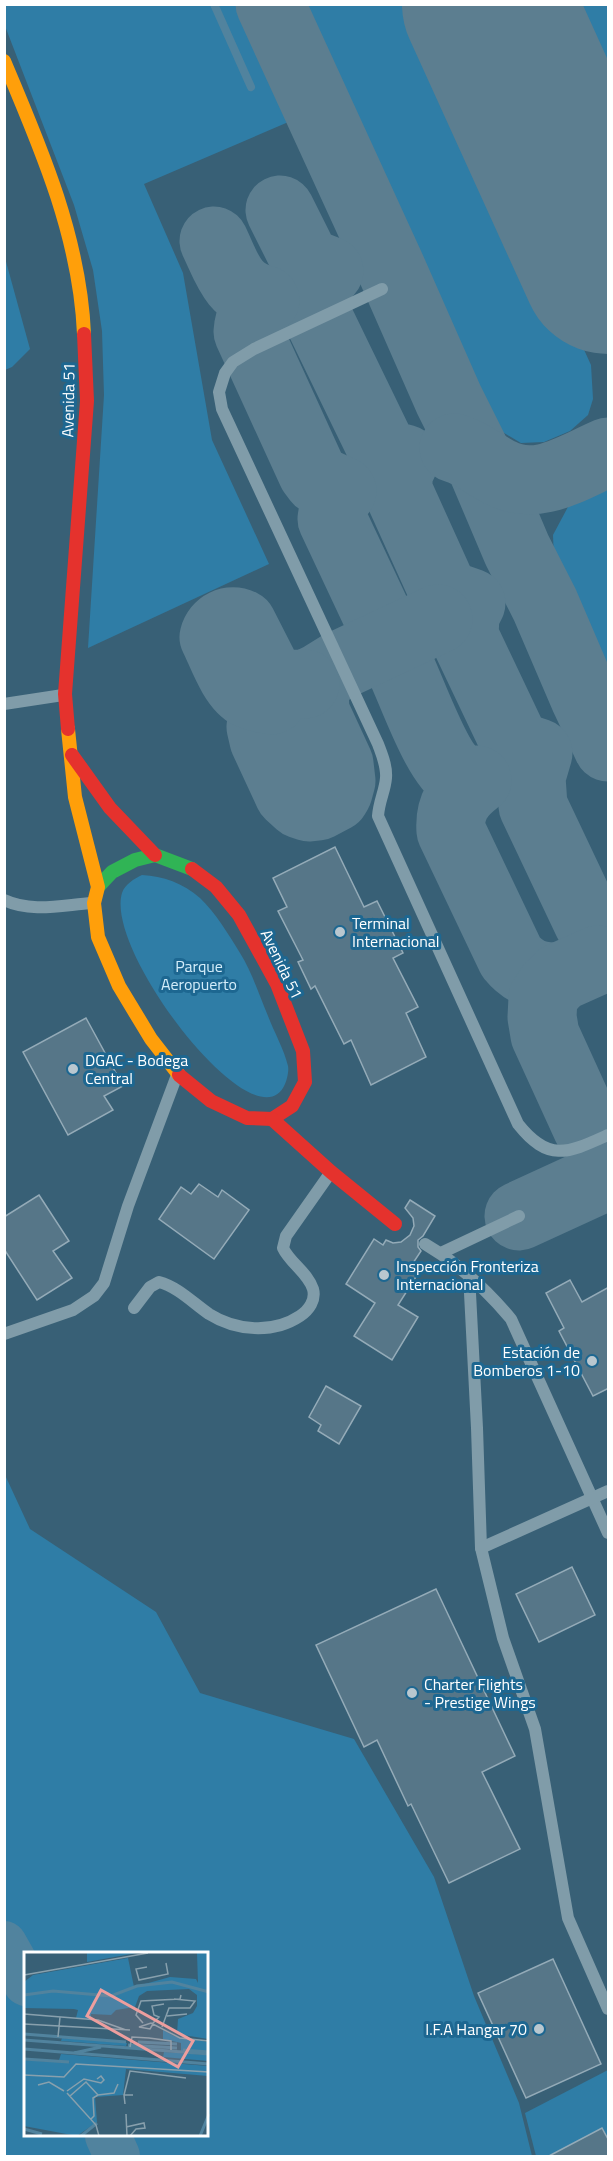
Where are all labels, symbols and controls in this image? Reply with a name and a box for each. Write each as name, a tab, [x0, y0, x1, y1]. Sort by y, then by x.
street label: Avenida 51	[55, 362, 81, 438]
place label: Terminal Internacional	[352, 911, 440, 953]
street label: Avenida 51	[255, 925, 309, 1003]
marker: Terminal Internacional	[333, 925, 347, 939]
park label: Parque Aeropuerto	[161, 954, 237, 996]
place label: DGAC - Bodega Central	[85, 1048, 188, 1090]
marker: DGAC - Bodega Central	[66, 1062, 80, 1076]
place label: Inspección Fronteriza Internacional	[396, 1254, 539, 1296]
marker: Inspección Fronteriza Internacional	[377, 1268, 391, 1282]
place label: Estación de Bomberos 1-10	[473, 1340, 580, 1382]
marker: Estación de Bomberos 1-10	[585, 1354, 599, 1368]
place label: Charter Flights - Prestige Wings	[424, 1672, 536, 1714]
marker: Charter Flights - Prestige Wings	[405, 1686, 419, 1700]
inset map	[24, 1952, 208, 2137]
place label: I.F.A Hangar 70	[425, 2017, 527, 2041]
marker: I.F.A Hangar 70	[532, 2022, 546, 2036]

